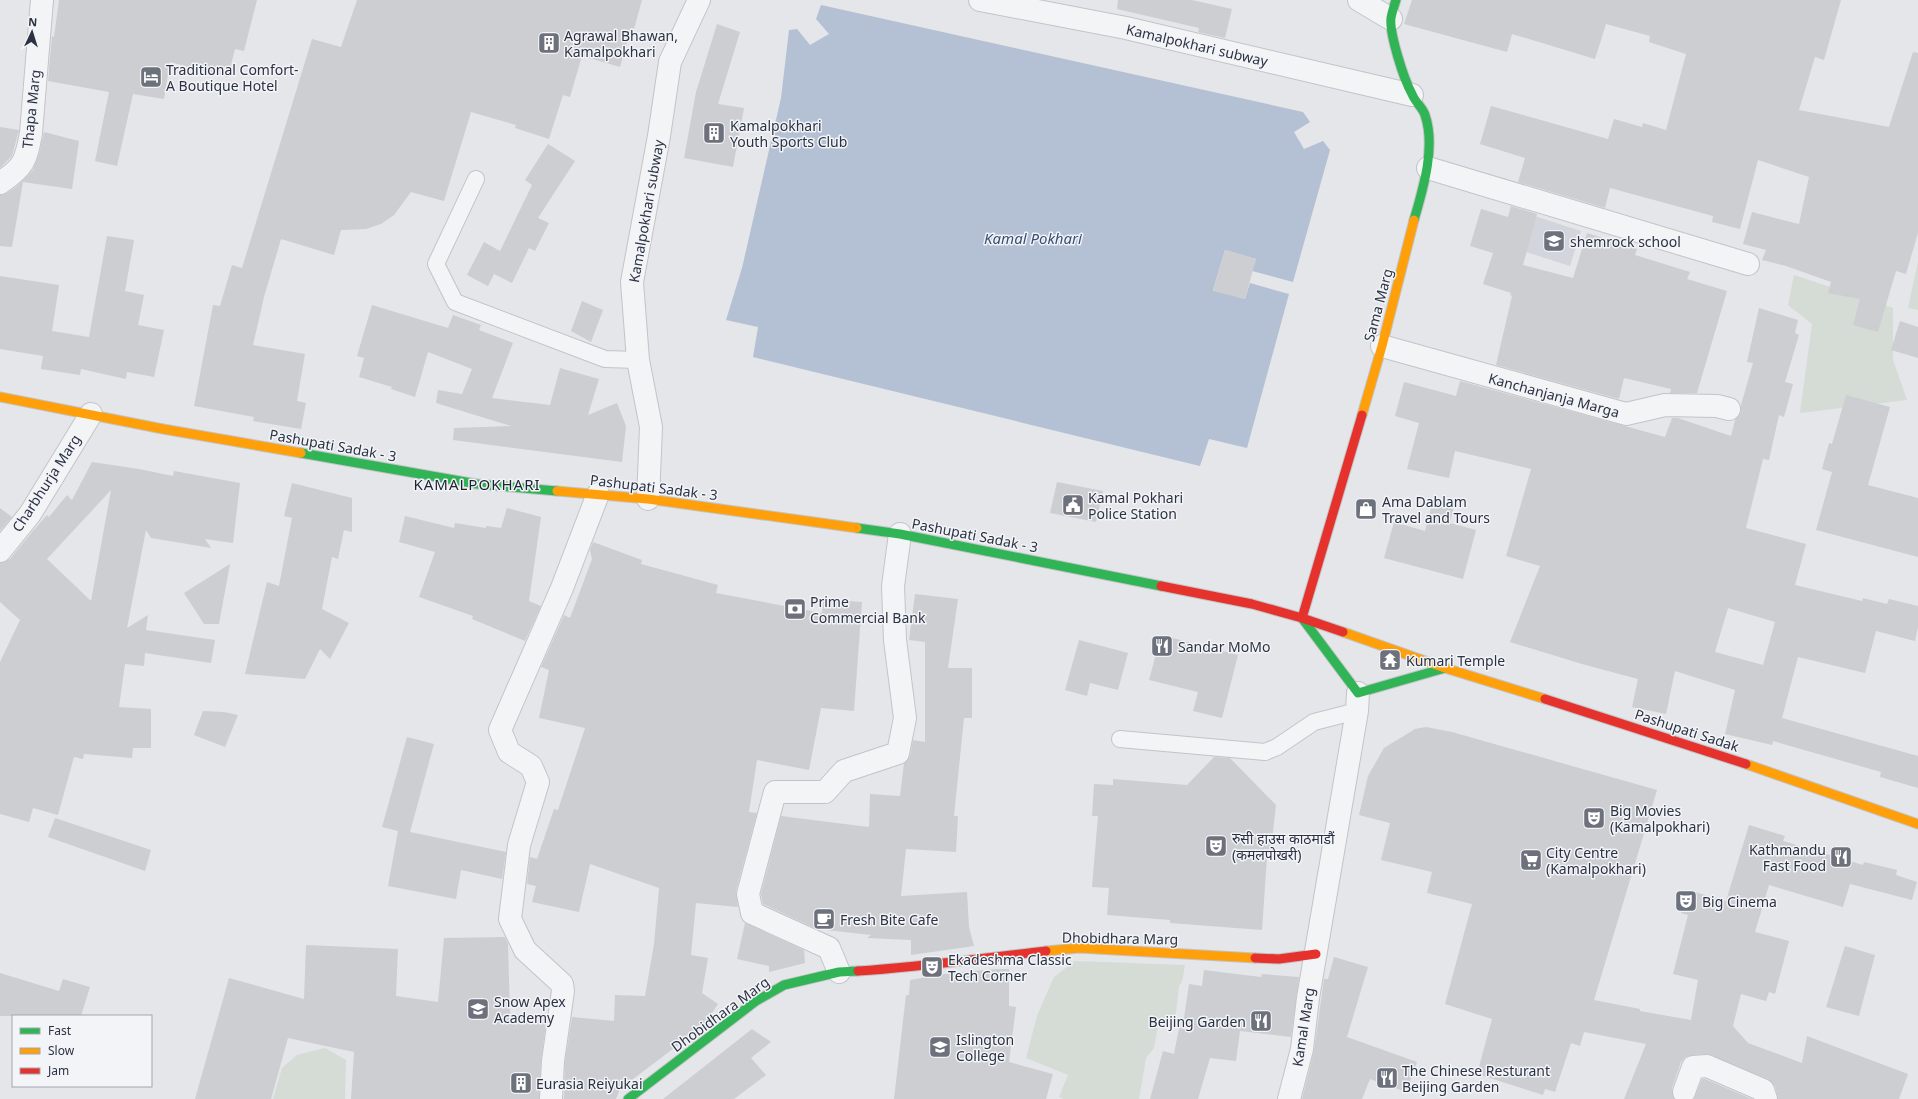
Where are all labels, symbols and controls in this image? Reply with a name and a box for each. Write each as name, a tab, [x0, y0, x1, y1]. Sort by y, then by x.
north arrow	[12, 12, 52, 52]
text: N	[28, 14, 38, 29]
street label: Kamalpokhari subway	[1124, 19, 1271, 71]
place label: Agrawal Bhawan, Kamalpokhari	[564, 26, 678, 61]
building icon: Agrawal Bhawan, Kamalpokhari	[536, 30, 562, 56]
place label: Traditional Comfort- A Boutique Hotel	[166, 60, 299, 95]
hotel icon: Traditional Comfort- A Boutique Hotel	[138, 64, 164, 90]
street label: Thapa Marg	[17, 69, 45, 149]
place label: Kamalpokhari Youth Sports Club	[730, 116, 847, 151]
building icon: Kamalpokhari Youth Sports Club	[701, 120, 727, 146]
street label: Kamalpokhari subway	[624, 137, 668, 284]
water label: Kamal Pokhari	[984, 228, 1083, 248]
school or university icon: shemrock school	[1541, 228, 1567, 254]
place label: shemrock school	[1570, 232, 1681, 251]
street label: Sama Marg	[1359, 266, 1397, 344]
street label: Kanchanjanja Marga	[1486, 368, 1622, 422]
street label: Pashupati Sadak - 3	[268, 424, 398, 466]
street label: Charbhurja Marg	[7, 431, 85, 535]
street label: Pashupati Sadak - 3	[589, 470, 719, 504]
district label: KAMALPOKHARI	[413, 474, 541, 494]
place label: Kamal Pokhari Police Station	[1088, 488, 1183, 523]
public building icon: Kamal Pokhari Police Station	[1060, 492, 1086, 518]
place label: Ama Dablam Travel and Tours	[1382, 492, 1490, 527]
shop icon: Ama Dablam Travel and Tours	[1353, 496, 1379, 522]
street label: Pashupati Sadak - 3	[910, 513, 1040, 557]
place label: Prime Commercial Bank	[810, 592, 926, 627]
bank icon: Prime Commercial Bank	[782, 596, 808, 622]
restaurant icon: Sandar MoMo	[1149, 633, 1175, 659]
place label: Sandar MoMo	[1178, 637, 1270, 656]
temple icon: Kumari Temple	[1377, 647, 1403, 673]
place label: Kumari Temple	[1406, 651, 1505, 670]
street label: Pashupati Sadak	[1632, 704, 1742, 756]
place label: Big Movies (Kamalpokhari)	[1610, 801, 1710, 836]
theatre icon: Big Movies (Kamalpokhari)	[1581, 805, 1607, 831]
place label: रुसी हाउस काठमाडौं (कमलपोखरी)	[1232, 829, 1335, 864]
theatre icon: रुसी हाउस काठमाडौं (कमलपोखरी)	[1203, 833, 1229, 859]
place label: Kathmandu Fast Food	[1749, 840, 1826, 875]
place label: City Centre (Kamalpokhari)	[1546, 843, 1646, 878]
restaurant icon: Kathmandu Fast Food	[1828, 844, 1854, 870]
supermarket icon: City Centre (Kamalpokhari)	[1518, 847, 1544, 873]
theatre icon: Big Cinema	[1673, 888, 1699, 914]
place label: Big Cinema	[1702, 892, 1777, 911]
cafe icon: Fresh Bite Cafe	[811, 906, 837, 932]
place label: Fresh Bite Cafe	[840, 910, 938, 929]
street label: Dhobidhara Marg	[1062, 927, 1178, 949]
place label: Ekadeshma Classic Tech Corner	[948, 950, 1072, 985]
theatre icon: Ekadeshma Classic Tech Corner	[919, 954, 945, 980]
street label: Dhobidhara Marg	[667, 972, 773, 1056]
street label: Kamal Marg	[1287, 986, 1319, 1068]
place label: Snow Apex Academy	[494, 992, 566, 1027]
school or university icon: Snow Apex Academy	[465, 996, 491, 1022]
restaurant icon: Beijing Garden	[1248, 1008, 1274, 1034]
place label: Beijing Garden	[1149, 1012, 1246, 1031]
legend	[12, 1015, 152, 1087]
text: Fast	[48, 1022, 72, 1039]
place label: Islington College	[956, 1030, 1014, 1065]
school or university icon: Islington College	[927, 1034, 953, 1060]
text: Slow	[48, 1042, 75, 1059]
place label: The Chinese Resturant Beijing Garden	[1402, 1061, 1550, 1096]
text: Jam	[47, 1062, 69, 1079]
restaurant icon: The Chinese Resturant Beijing Garden	[1374, 1065, 1400, 1091]
building icon: Eurasia Reiyukai	[508, 1070, 534, 1096]
place label: Eurasia Reiyukai	[536, 1074, 643, 1093]

